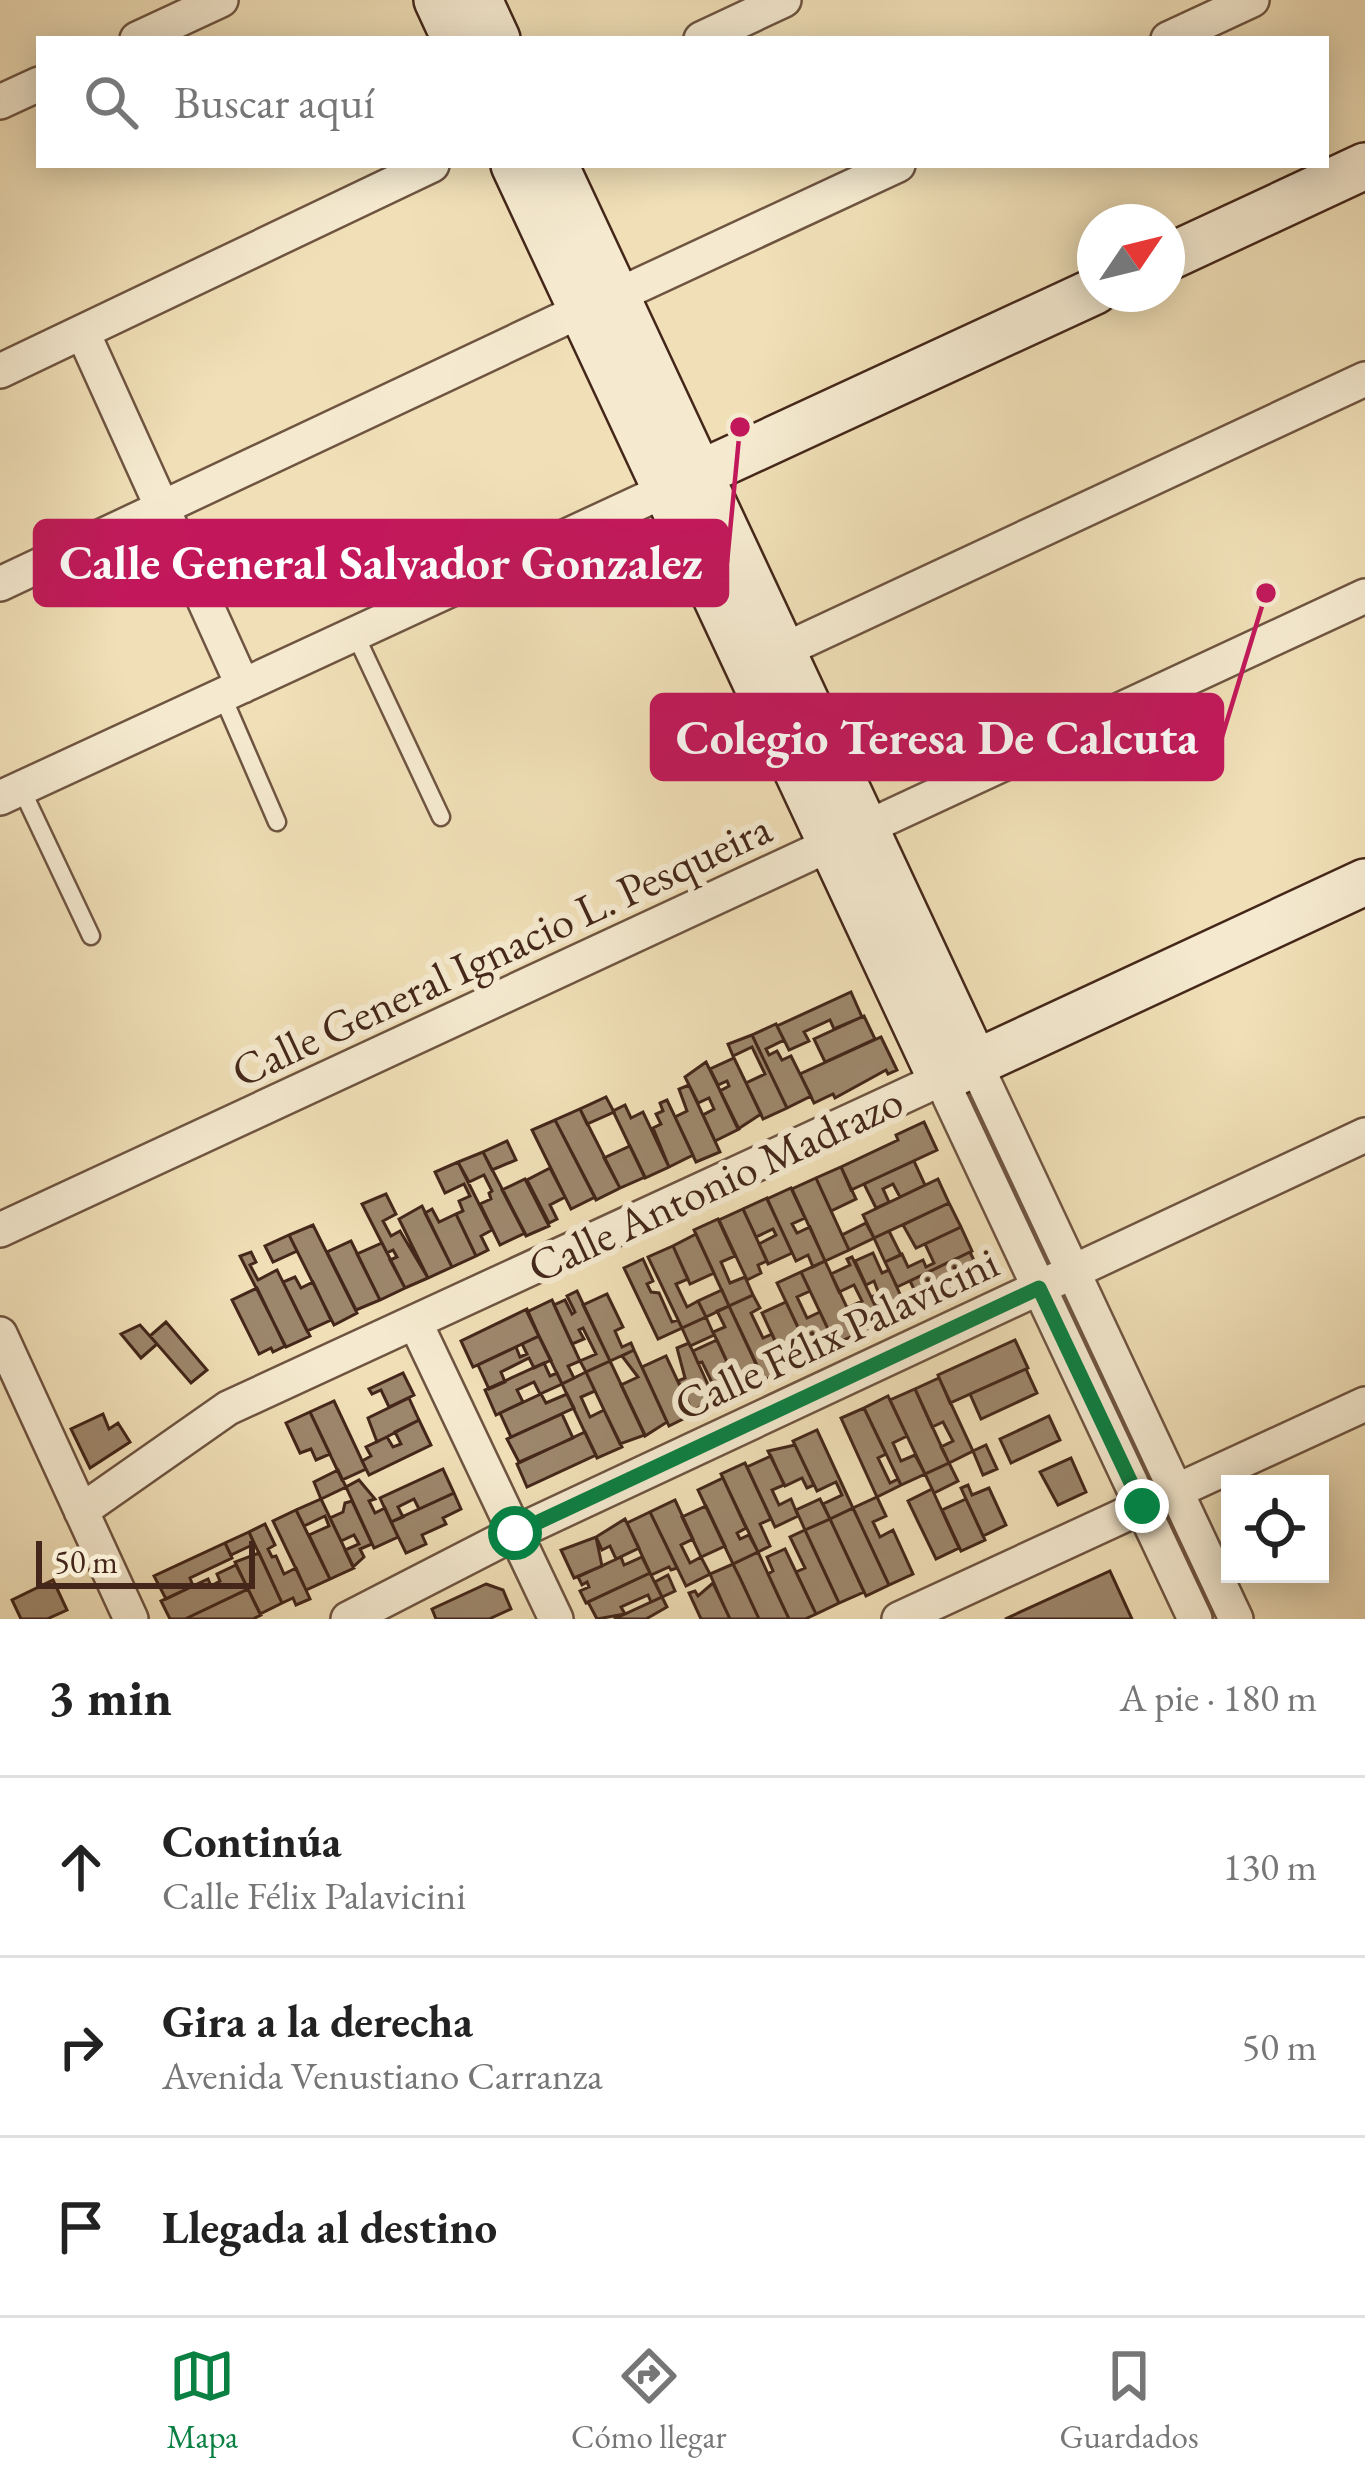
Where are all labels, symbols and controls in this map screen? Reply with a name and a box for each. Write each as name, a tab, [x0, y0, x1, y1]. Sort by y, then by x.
search box	[36, 36, 1329, 168]
icon: search	[78, 69, 144, 135]
text: Buscar aquí	[174, 73, 374, 131]
north arrow	[1077, 204, 1185, 312]
callout: Calle General Salvador Gonzalez	[35, 521, 727, 605]
text: Calle General Salvador Gonzalez	[59, 531, 703, 593]
callout: Colegio Teresa De Calcuta	[652, 695, 1222, 779]
text: Colegio Teresa De Calcuta	[676, 706, 1199, 768]
street label: Calle General Ignacio L. Pesqueira	[222, 798, 780, 1100]
street label: Calle Antonio Madrazo	[518, 1071, 912, 1295]
street label: Calle Félix Palavicini	[665, 1233, 1007, 1433]
map controls	[1221, 1475, 1329, 1583]
button: locate	[1221, 1475, 1329, 1583]
route end	[1115, 1479, 1169, 1533]
route start	[488, 1506, 542, 1560]
scale bar	[36, 1535, 255, 1588]
text: 50 m	[54, 1540, 118, 1583]
text: 3 min	[48, 1664, 172, 1730]
text: A pie · 180 m	[1120, 1672, 1317, 1723]
text: Continúa	[162, 1812, 341, 1870]
icon: ahead	[48, 1834, 114, 1900]
text: 130 m	[1223, 1841, 1317, 1892]
text: Calle Félix Palavicini	[162, 1870, 466, 1921]
text: Gira a la derecha	[162, 1992, 473, 2050]
icon: right	[48, 2014, 114, 2080]
text: 50 m	[1241, 2021, 1317, 2072]
text: Avenida Venustiano Carranza	[162, 2050, 603, 2101]
icon: arrive	[48, 2194, 114, 2260]
text: Llegada al destino	[162, 2198, 497, 2256]
tab: Mapa	[166, 2343, 238, 2458]
tab: Cómo llegar	[571, 2343, 727, 2458]
tab: Guardados	[1059, 2343, 1199, 2458]

